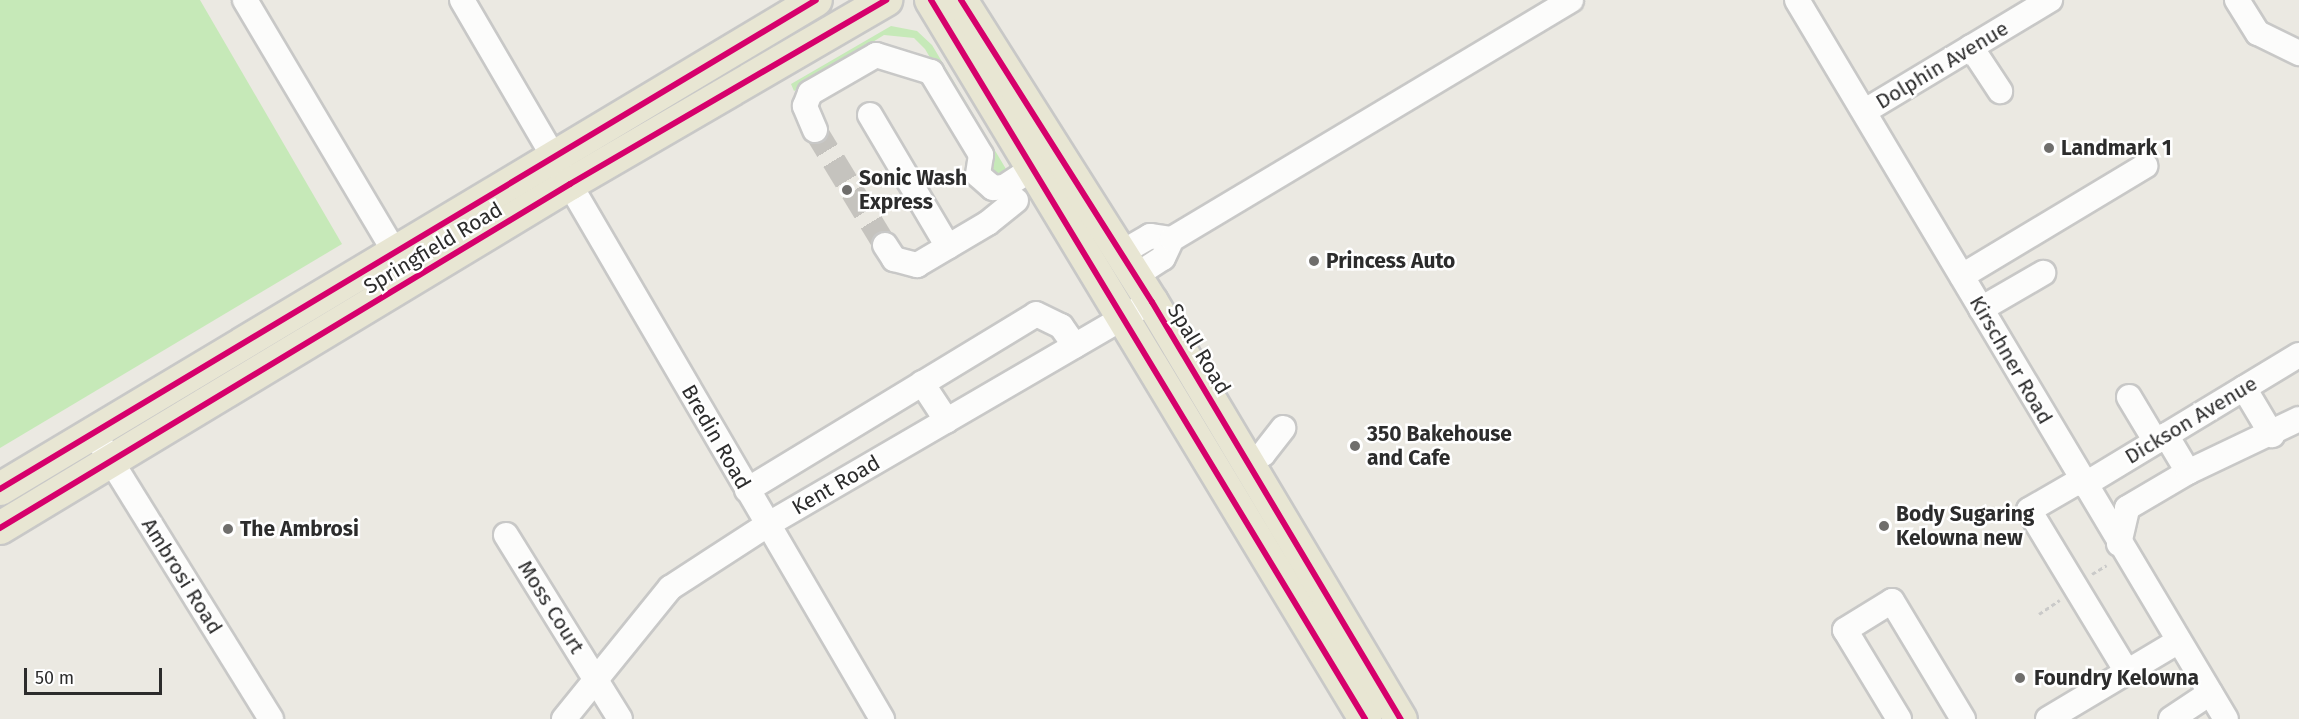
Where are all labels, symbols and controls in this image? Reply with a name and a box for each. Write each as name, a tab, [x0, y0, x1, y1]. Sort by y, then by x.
street label: Dolphin Avenue	[1871, 16, 2013, 114]
place label: Landmark 1	[2061, 135, 2172, 161]
marker: Landmark 1	[2042, 141, 2056, 155]
place label: Sonic Wash Express	[859, 165, 967, 215]
marker: Sonic Wash Express	[840, 183, 854, 197]
street label: Springfield Road	[359, 197, 507, 299]
place label: Princess Auto	[1326, 248, 1455, 274]
marker: Princess Auto	[1307, 254, 1321, 268]
street label: Kirschner Road	[1964, 291, 2058, 429]
street label: Spall Road	[1162, 299, 1236, 399]
street label: Dickson Avenue	[2120, 371, 2262, 469]
street label: Bredin Road	[676, 380, 756, 494]
place label: 350 Bakehouse and Cafe	[1367, 421, 1512, 471]
marker: 350 Bakehouse and Cafe	[1348, 439, 1362, 453]
street label: Kent Road	[788, 450, 884, 520]
place label: Body Sugaring Kelowna new	[1896, 501, 2034, 551]
street label: Ambrosi Road	[136, 513, 228, 639]
place label: The Ambrosi	[240, 516, 359, 542]
marker: Body Sugaring Kelowna new	[1877, 519, 1891, 533]
marker: The Ambrosi	[221, 522, 235, 536]
street label: Moss Court	[512, 556, 590, 658]
scale bar	[27, 656, 165, 694]
place label: Foundry Kelowna	[2034, 665, 2199, 691]
text: 50 m	[35, 667, 74, 689]
marker: Foundry Kelowna	[2011, 669, 2029, 687]

